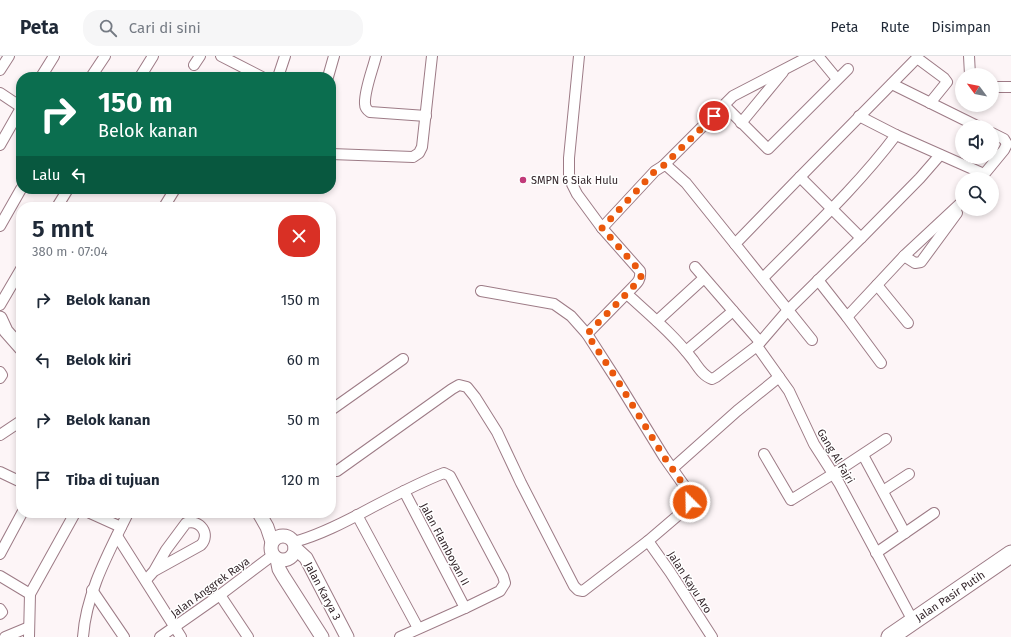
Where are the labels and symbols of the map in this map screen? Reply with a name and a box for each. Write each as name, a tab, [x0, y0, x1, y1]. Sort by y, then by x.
north arrow	[955, 68, 999, 112]
pin	[697, 99, 731, 133]
place label: SMPN 6 Siak Hulu	[531, 174, 618, 187]
marker: SMPN 6 Siak Hulu	[518, 175, 528, 185]
street label: Gang Al Fajri	[814, 427, 857, 486]
position arrow	[669, 481, 711, 523]
street label: Jalan Flamboyan II	[417, 501, 472, 588]
street label: Jalan Kayu Aro	[665, 549, 714, 616]
street label: Jalan Anggrek Raya	[168, 555, 252, 620]
street label: Jalan Karya 3	[302, 560, 343, 623]
street label: Jalan Pasir Putih	[913, 568, 987, 624]

